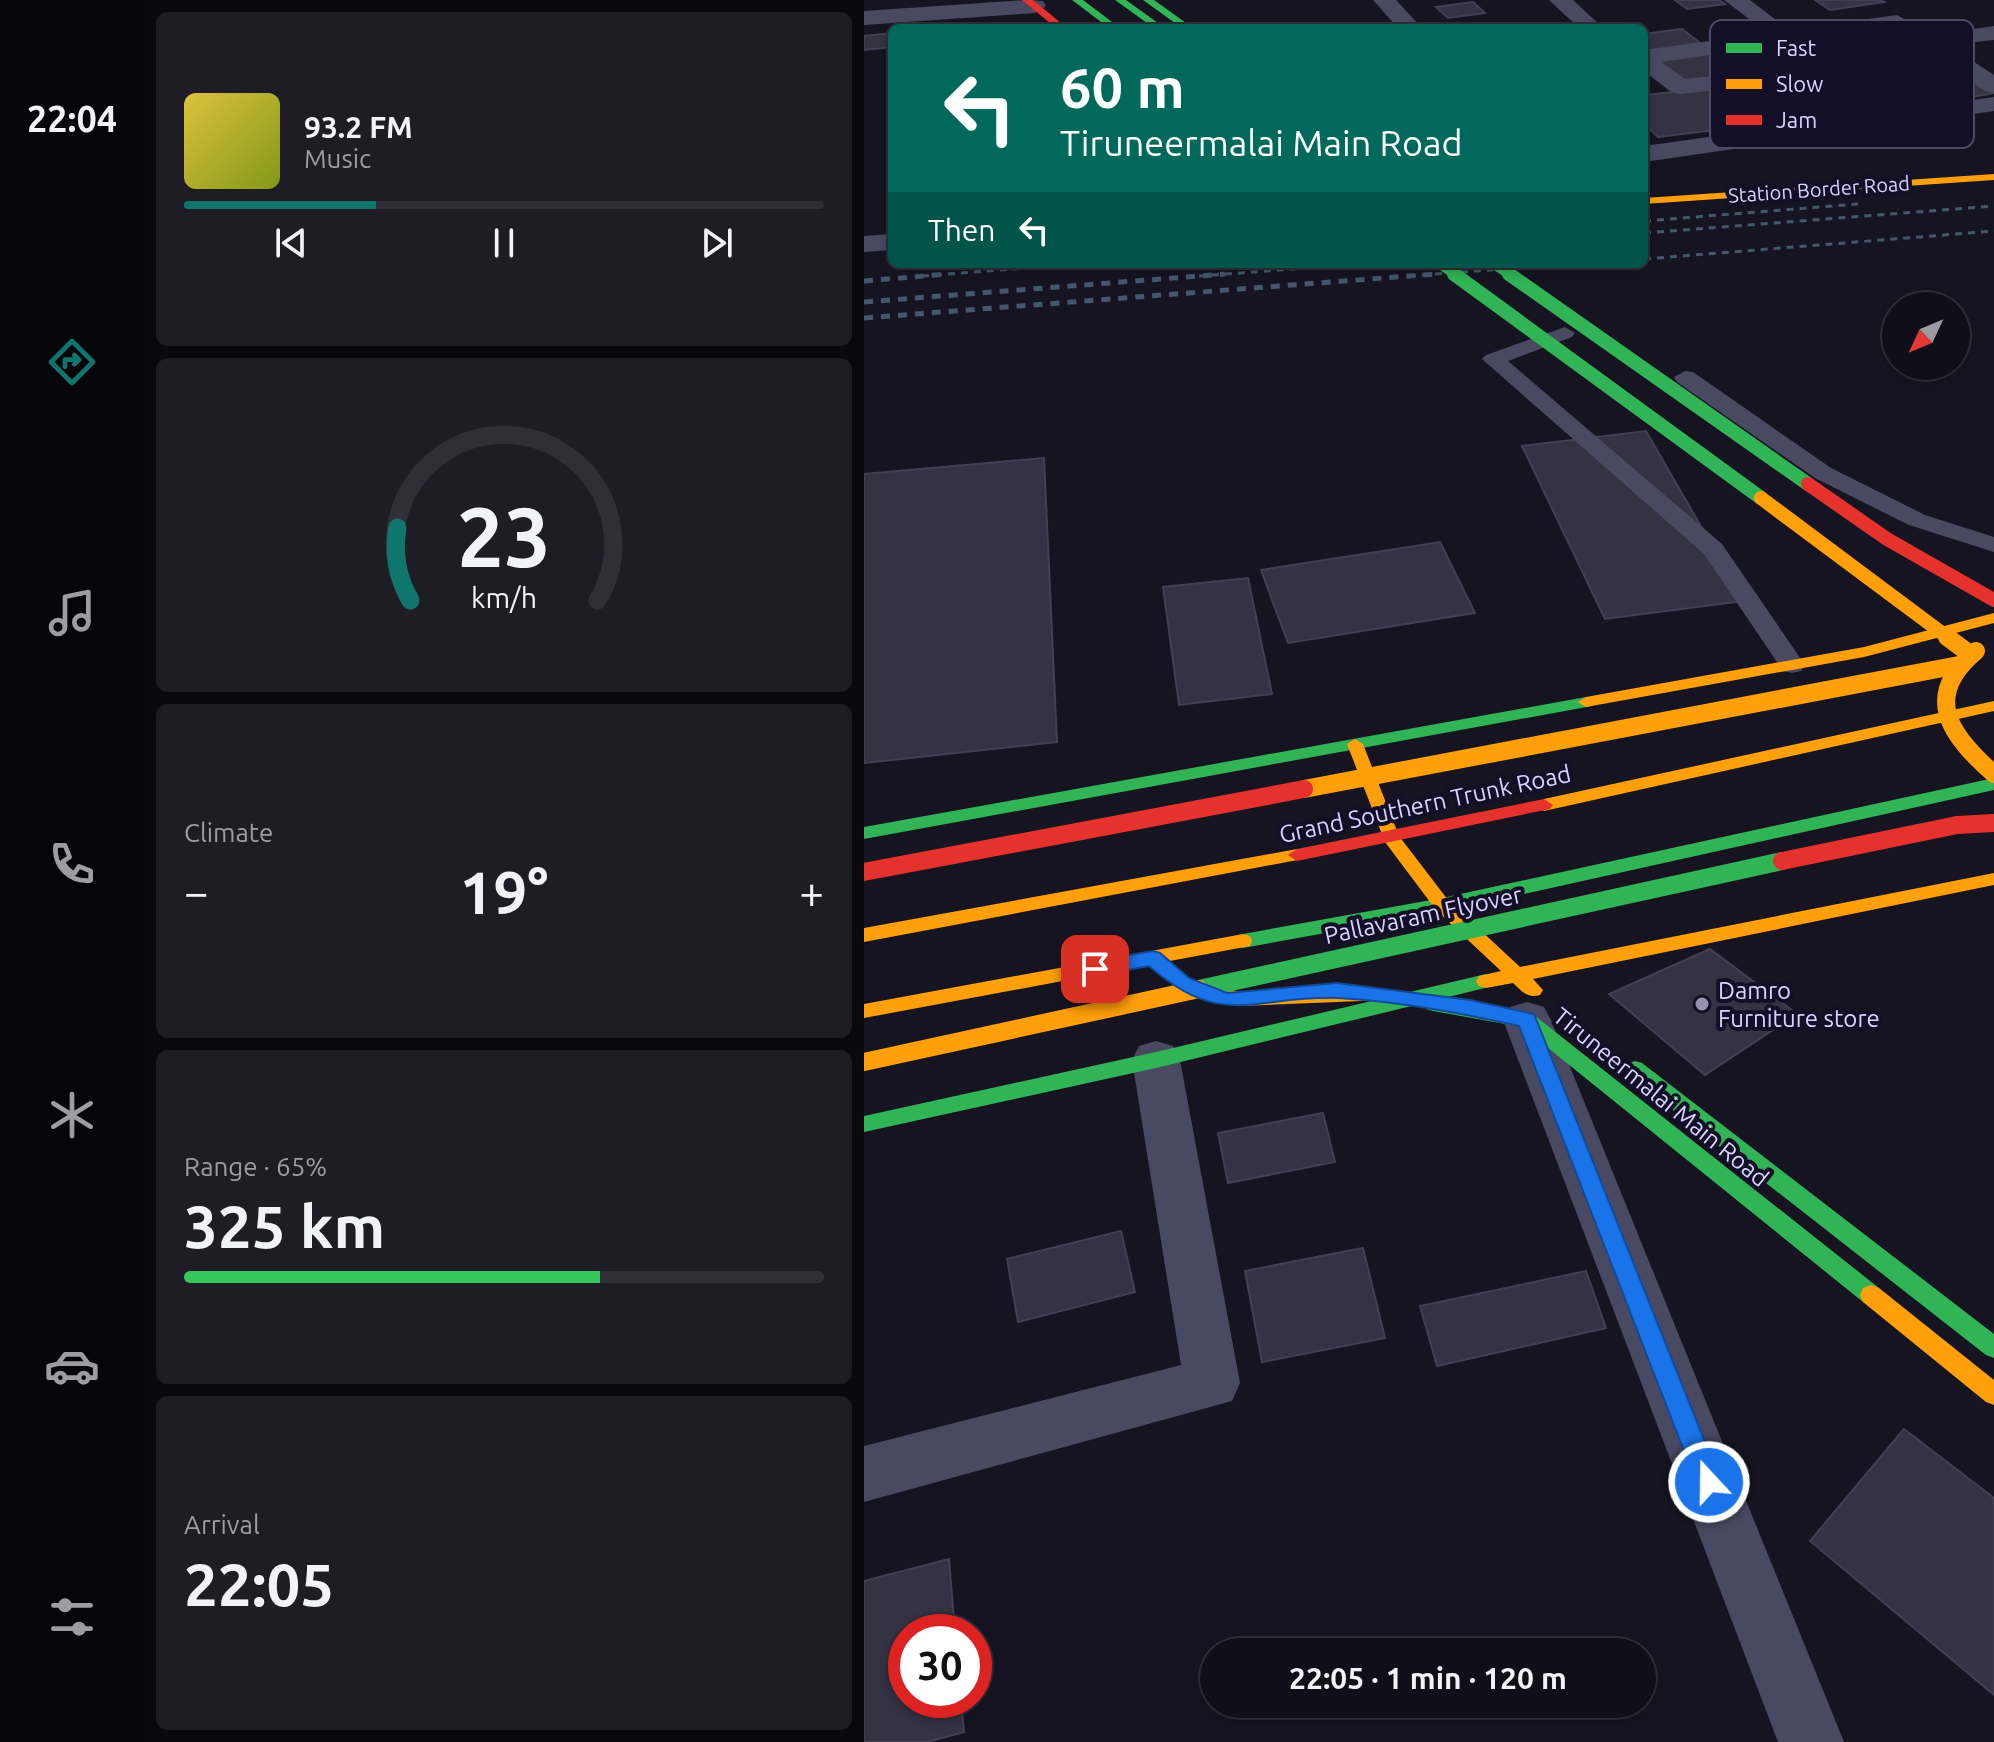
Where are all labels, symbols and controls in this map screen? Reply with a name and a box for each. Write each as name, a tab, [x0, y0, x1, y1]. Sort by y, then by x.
legend	[1710, 20, 1974, 148]
text: Fast	[1776, 35, 1817, 60]
icon: left	[928, 56, 1032, 160]
text: 60 m	[1060, 56, 1185, 119]
text: Slow	[1776, 71, 1823, 96]
text: 22:04	[27, 98, 117, 139]
text: Jam	[1776, 107, 1817, 132]
text: 93.2 FM	[304, 110, 413, 144]
text: Tiruneermalai Main Road	[1060, 122, 1463, 163]
text: Music	[304, 144, 371, 173]
street label: Station Border Road	[1727, 171, 1911, 207]
icon: left	[1012, 208, 1056, 252]
text: Then	[928, 213, 996, 247]
icon: previous	[269, 221, 313, 265]
icon: pause	[482, 221, 526, 265]
icon: next	[695, 221, 739, 265]
north arrow	[1882, 292, 1970, 380]
map controls	[1882, 292, 1970, 380]
icon: directions	[44, 334, 100, 390]
text: 23	[457, 489, 551, 583]
text: km/h	[471, 581, 537, 613]
icon: music	[44, 585, 100, 641]
street label: Grand Southern Trunk Road	[1277, 760, 1573, 848]
text: Climate	[184, 818, 273, 847]
icon: phone	[44, 836, 100, 892]
text: 19°	[460, 858, 548, 925]
text: −	[184, 867, 209, 916]
text: +	[799, 867, 824, 916]
street label: Pallavaram Flyover	[1322, 881, 1524, 949]
pin	[1061, 935, 1129, 1003]
icon: arrive	[1073, 947, 1117, 991]
place label: Damro Furniture store	[1718, 977, 1880, 1032]
marker: Damro Furniture store	[1693, 995, 1711, 1013]
street label: Tiruneermalai Main Road	[1548, 1002, 1774, 1192]
icon: climate	[44, 1087, 100, 1143]
text: Range · 65%	[184, 1152, 327, 1181]
text: 325 km	[184, 1192, 385, 1259]
icon: car	[44, 1338, 100, 1394]
position arrow	[1667, 1440, 1751, 1524]
text: Arrival	[184, 1510, 260, 1539]
text: 22:05	[184, 1550, 334, 1617]
icon: filters	[44, 1589, 100, 1645]
speed limit sign: 30	[888, 1614, 992, 1718]
text: 22:05 · 1 min · 120 m	[1289, 1661, 1567, 1695]

